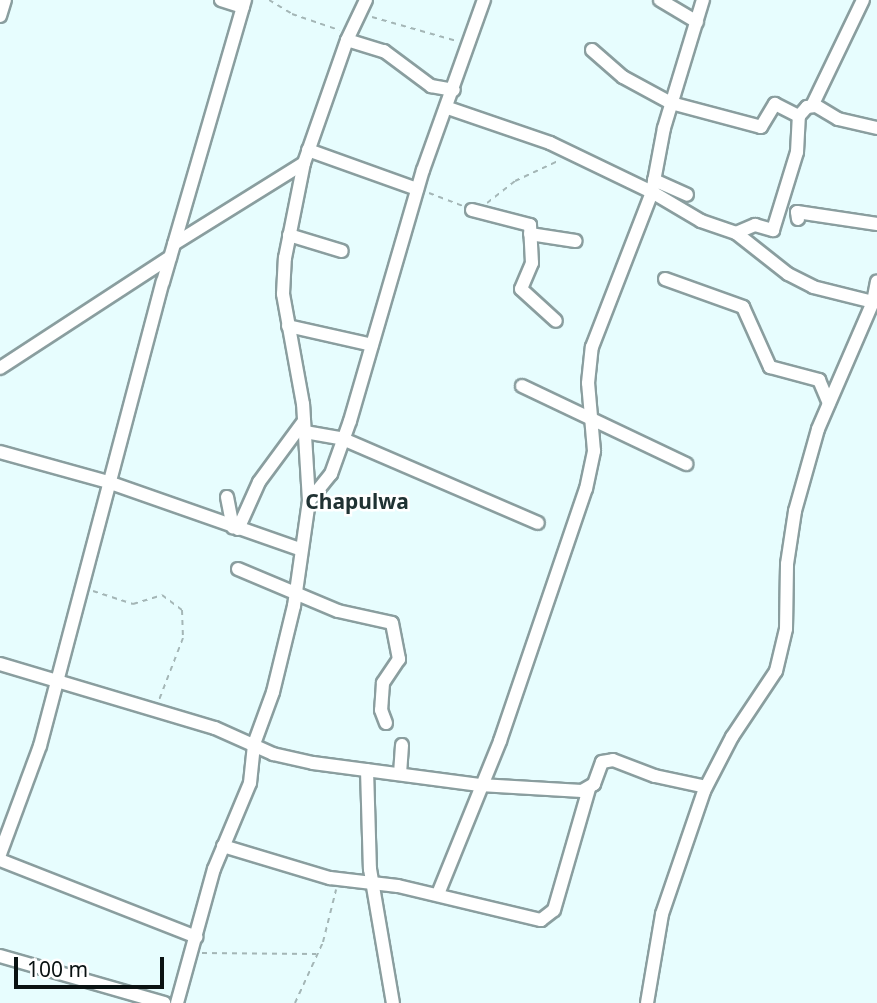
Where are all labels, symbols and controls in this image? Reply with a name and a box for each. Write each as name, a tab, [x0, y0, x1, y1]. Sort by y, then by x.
district label: Chapulwa	[305, 488, 409, 514]
scale bar	[18, 944, 168, 988]
text: 100 m	[27, 955, 88, 983]

